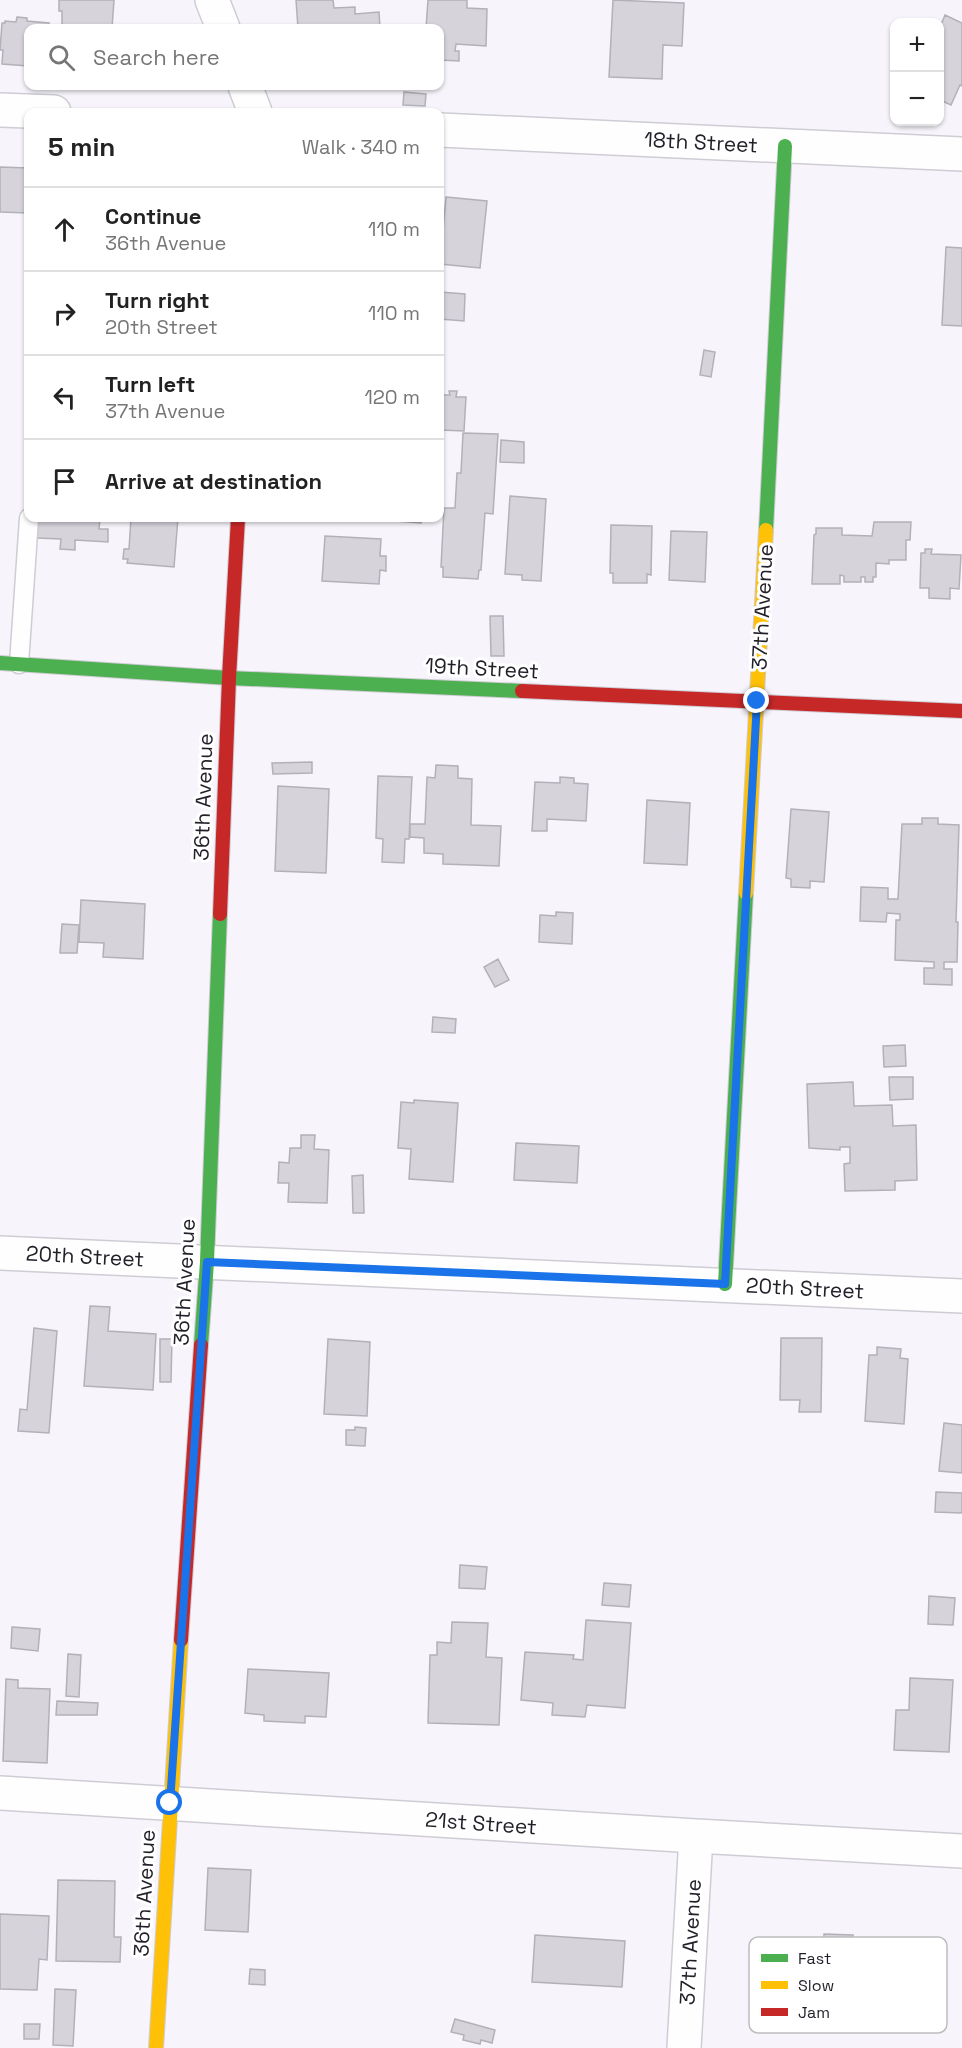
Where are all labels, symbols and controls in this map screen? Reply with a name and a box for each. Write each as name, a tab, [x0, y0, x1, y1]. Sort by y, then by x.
map controls	[890, 18, 944, 126]
button: +	[890, 18, 944, 72]
search box	[24, 24, 444, 90]
icon: search	[45, 41, 78, 74]
text: Search here	[93, 43, 220, 71]
button: −	[890, 72, 944, 126]
street label: 18th Street	[643, 126, 759, 158]
text: 5 min	[48, 130, 115, 164]
text: Walk · 340 m	[302, 134, 420, 160]
text: Continue	[105, 202, 201, 230]
icon: ahead	[48, 213, 81, 246]
text: 110 m	[368, 216, 420, 242]
text: 36th Avenue	[105, 230, 226, 256]
text: Turn right	[105, 286, 210, 314]
icon: right	[48, 297, 81, 330]
text: 110 m	[368, 300, 420, 326]
text: 20th Street	[105, 314, 218, 340]
text: Turn left	[105, 370, 195, 398]
icon: left	[48, 381, 81, 414]
text: 120 m	[364, 384, 420, 410]
text: 37th Avenue	[105, 398, 225, 424]
icon: arrive	[48, 465, 81, 498]
text: Arrive at destination	[105, 467, 322, 495]
street label: 37th Avenue	[745, 543, 779, 671]
street label: 19th Street	[425, 652, 539, 684]
route end	[743, 687, 769, 713]
street label: 36th Avenue	[187, 733, 219, 861]
street label: 36th Avenue	[167, 1218, 201, 1346]
street label: 20th Street	[25, 1239, 145, 1273]
street label: 20th Street	[745, 1271, 865, 1305]
route start	[156, 1789, 182, 1815]
street label: 21st Street	[424, 1806, 538, 1840]
street label: 36th Avenue	[127, 1829, 161, 1957]
street label: 37th Avenue	[673, 1878, 707, 2006]
legend	[749, 1937, 947, 2033]
text: Fast	[798, 1948, 831, 1969]
text: Slow	[798, 1975, 834, 1996]
text: Jam	[798, 2002, 830, 2023]

